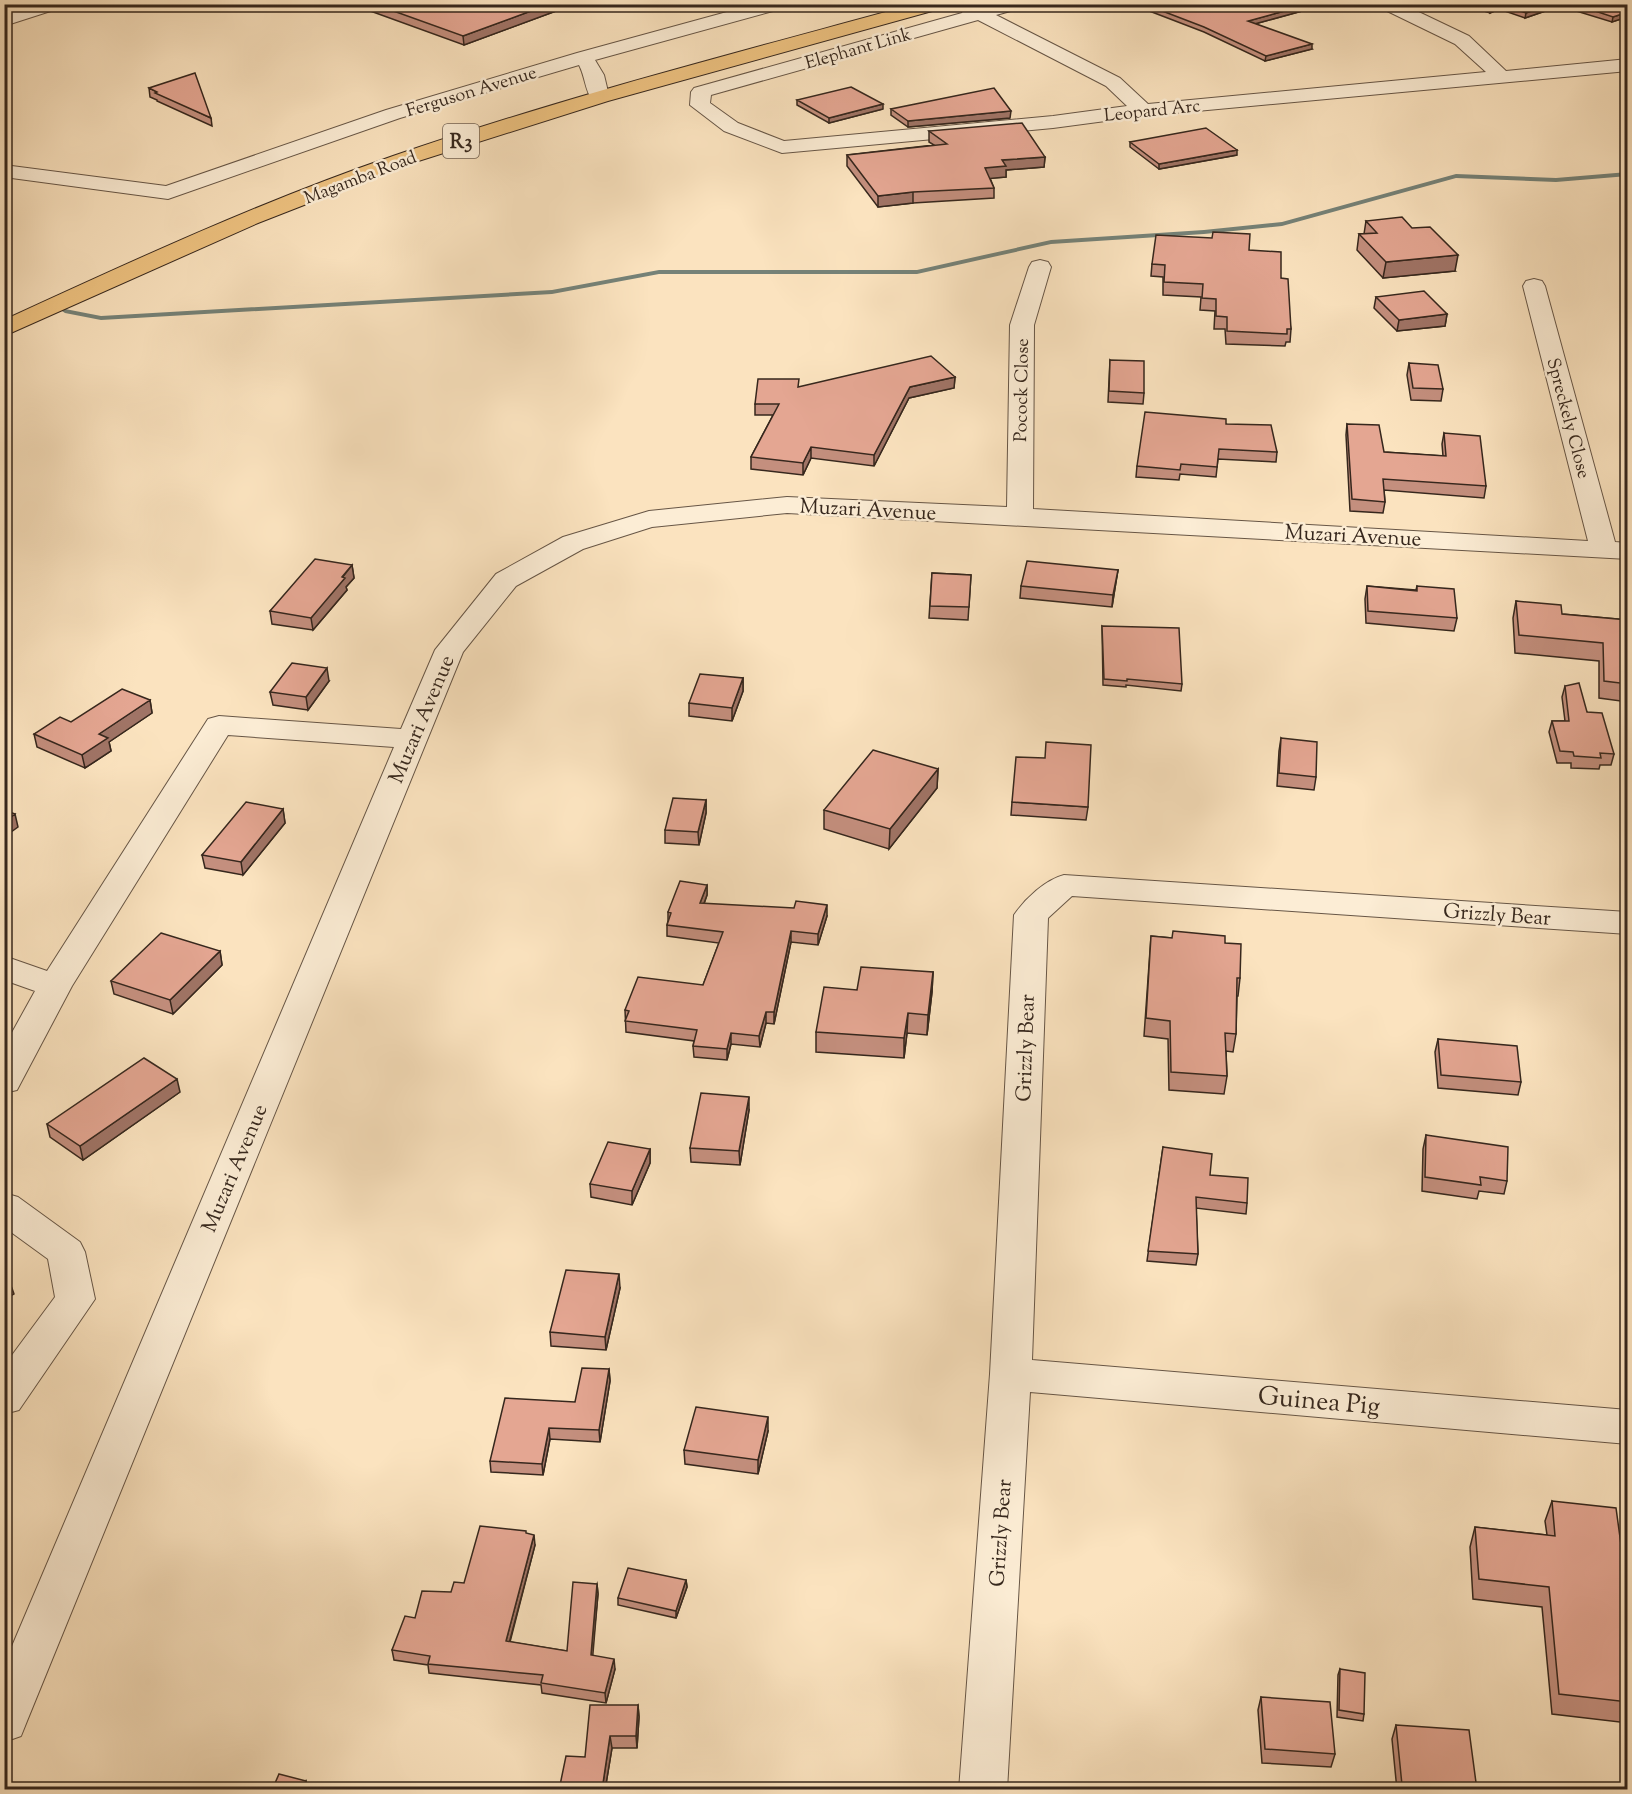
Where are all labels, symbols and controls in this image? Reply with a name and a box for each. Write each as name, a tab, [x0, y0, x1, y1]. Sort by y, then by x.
street label: Elephant Link	[802, 22, 915, 78]
street label: Ferguson Avenue	[403, 61, 540, 125]
street label: Leopard Arc	[1103, 94, 1202, 130]
road number: R3	[443, 124, 479, 158]
street label: Magamba Road	[301, 145, 421, 212]
street label: Pocock Close	[1009, 338, 1037, 442]
street label: Spreckely Close	[1538, 355, 1596, 482]
street label: Muzari Avenue	[799, 492, 937, 530]
street label: Muzari Avenue	[1284, 518, 1422, 556]
street label: Muzari Avenue	[382, 651, 463, 789]
street label: Grizzly Bear	[1442, 897, 1552, 935]
street label: Grizzly Bear	[1010, 994, 1044, 1102]
street label: Muzari Avenue	[195, 1100, 276, 1238]
street label: Guinea Pig	[1256, 1379, 1381, 1426]
street label: Grizzly Bear	[983, 1478, 1021, 1588]

